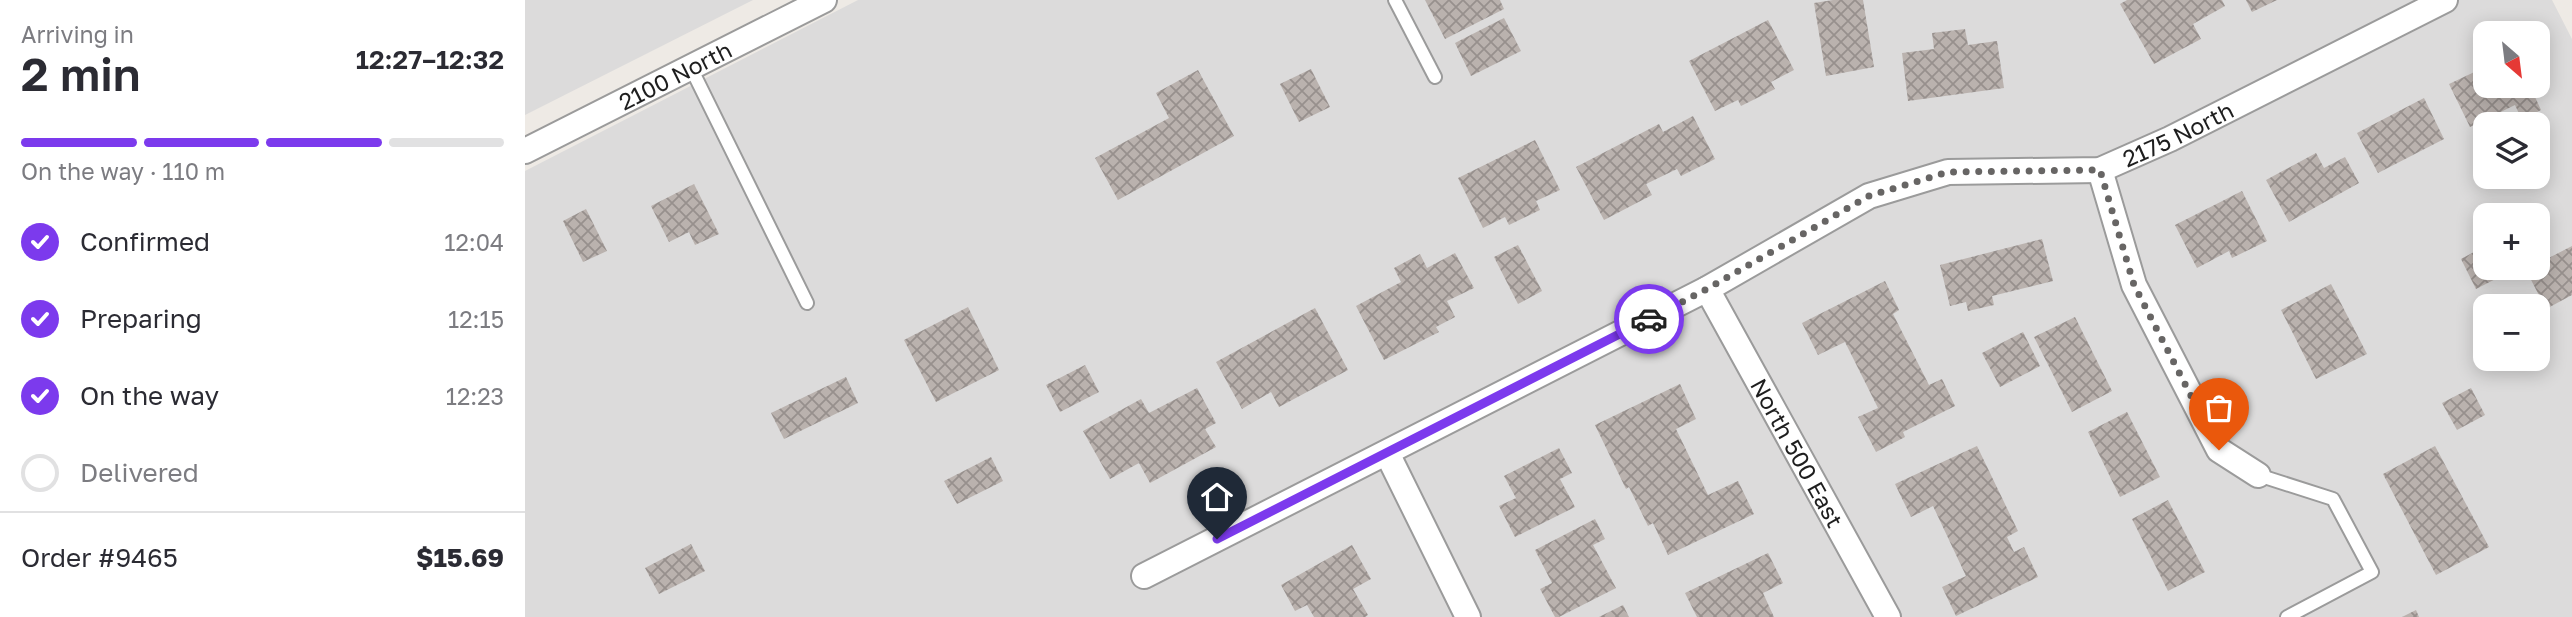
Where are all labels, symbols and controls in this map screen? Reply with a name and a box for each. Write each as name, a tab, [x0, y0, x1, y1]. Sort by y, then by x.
text: Arriving in	[21, 20, 134, 48]
north arrow	[2473, 21, 2550, 98]
map controls	[2473, 21, 2550, 371]
street label: 2100 North	[614, 35, 736, 115]
text: 12:27–12:32	[356, 44, 504, 75]
text: 2 min	[21, 46, 141, 101]
street label: 2175 North	[2118, 95, 2238, 172]
button: layers	[2473, 112, 2550, 189]
text: On the way · 110 m	[21, 157, 225, 185]
button: +	[2473, 203, 2550, 280]
icon: check	[21, 223, 59, 261]
text: Confirmed	[80, 226, 210, 257]
text: 12:04	[444, 228, 504, 256]
courier	[1614, 284, 1684, 354]
button: −	[2473, 294, 2550, 371]
icon: check	[21, 300, 59, 338]
icon: car	[1630, 300, 1668, 338]
text: Preparing	[80, 303, 202, 334]
text: 12:15	[448, 305, 504, 333]
street label: North 500 East	[1745, 373, 1850, 532]
icon: check	[21, 377, 59, 415]
pin	[2189, 378, 2249, 450]
text: On the way	[80, 380, 219, 411]
text: 12:23	[446, 382, 504, 410]
icon: bag	[2200, 389, 2238, 427]
text: Delivered	[80, 457, 199, 488]
pin	[1187, 467, 1247, 539]
icon: home	[1198, 478, 1236, 516]
text: Order #9465	[21, 542, 178, 573]
text: $15.69	[416, 542, 504, 573]

